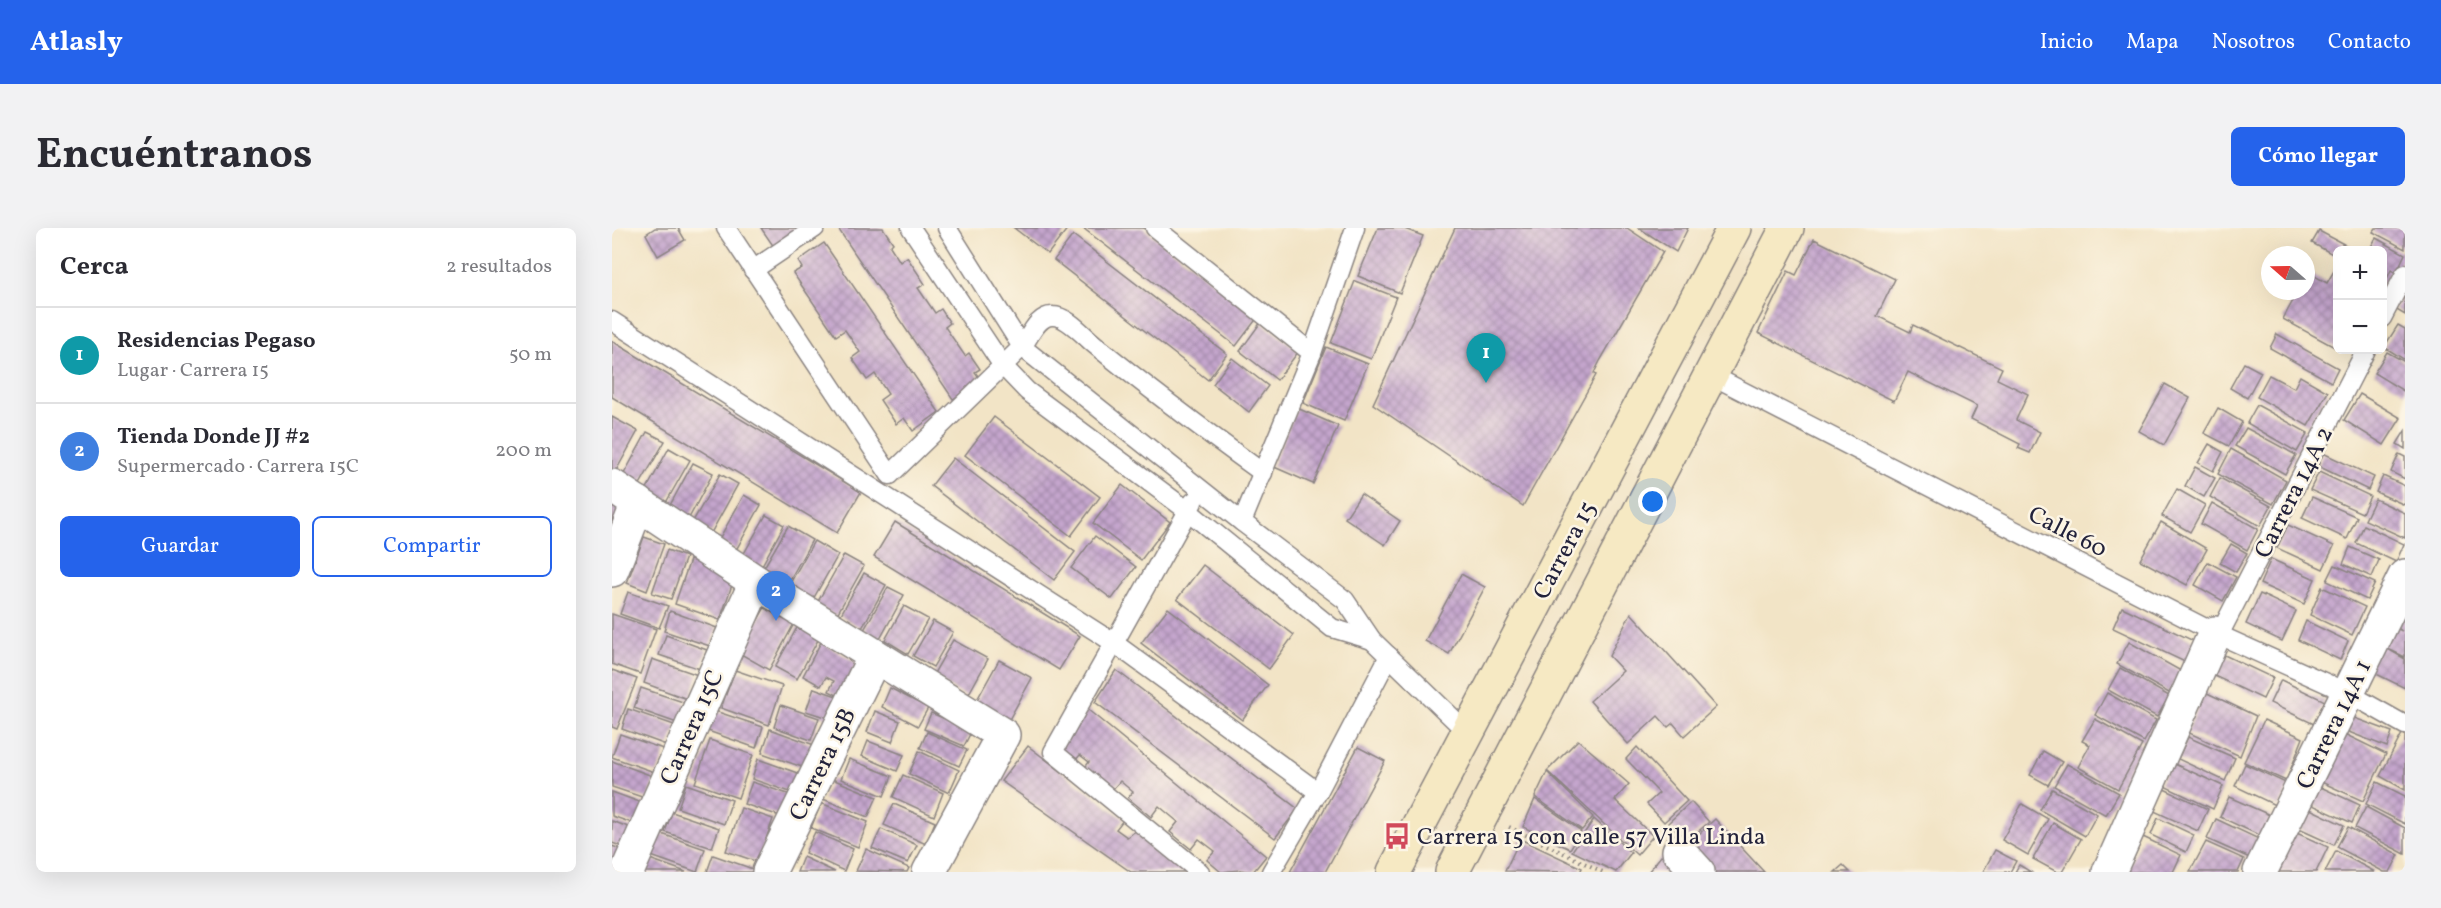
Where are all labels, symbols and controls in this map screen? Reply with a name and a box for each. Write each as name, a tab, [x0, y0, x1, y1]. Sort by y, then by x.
text: Atlasly	[30, 23, 123, 62]
text: Inicio	[2040, 28, 2093, 57]
text: Mapa	[2126, 28, 2179, 57]
text: Nosotros	[2212, 28, 2295, 57]
text: Contacto	[2328, 28, 2411, 57]
text: Encuéntranos	[36, 127, 312, 186]
button: Cómo llegar	[2231, 127, 2405, 186]
north arrow	[2261, 246, 2315, 300]
map controls	[2333, 246, 2387, 354]
button: +	[2333, 246, 2387, 300]
text: Cerca	[60, 249, 129, 285]
text: 2 resultados	[446, 253, 552, 281]
button: −	[2333, 300, 2387, 354]
text: Residencias Pegaso	[117, 326, 316, 357]
pin: 1	[1466, 334, 1506, 383]
text: 1	[75, 341, 84, 369]
text: 50 m	[509, 341, 552, 369]
text: Lugar · Carrera 15	[117, 357, 269, 385]
street label: Carrera 14A 2	[2247, 421, 2343, 565]
text: Tienda Donde JJ #2	[117, 422, 310, 453]
text: 2	[74, 437, 85, 465]
text: 200 m	[495, 437, 552, 465]
text: Supermercado · Carrera 15C	[117, 453, 359, 481]
your location	[1638, 487, 1667, 516]
street label: Carrera 15	[1526, 496, 1606, 606]
street label: Calle 60	[2022, 498, 2113, 567]
button: Guardar	[60, 516, 300, 577]
button: Compartir	[312, 516, 552, 577]
pin: 2	[756, 572, 796, 621]
street label: Carrera 14A 1	[2289, 654, 2381, 796]
street label: Carrera 15C	[652, 665, 733, 791]
street label: Carrera 15B	[782, 703, 866, 827]
bus stop icon: Carrera 15 con calle 57 Villa Linda	[1382, 821, 1412, 851]
place label: Carrera 15 con calle 57 Villa Linda	[1417, 821, 1766, 855]

